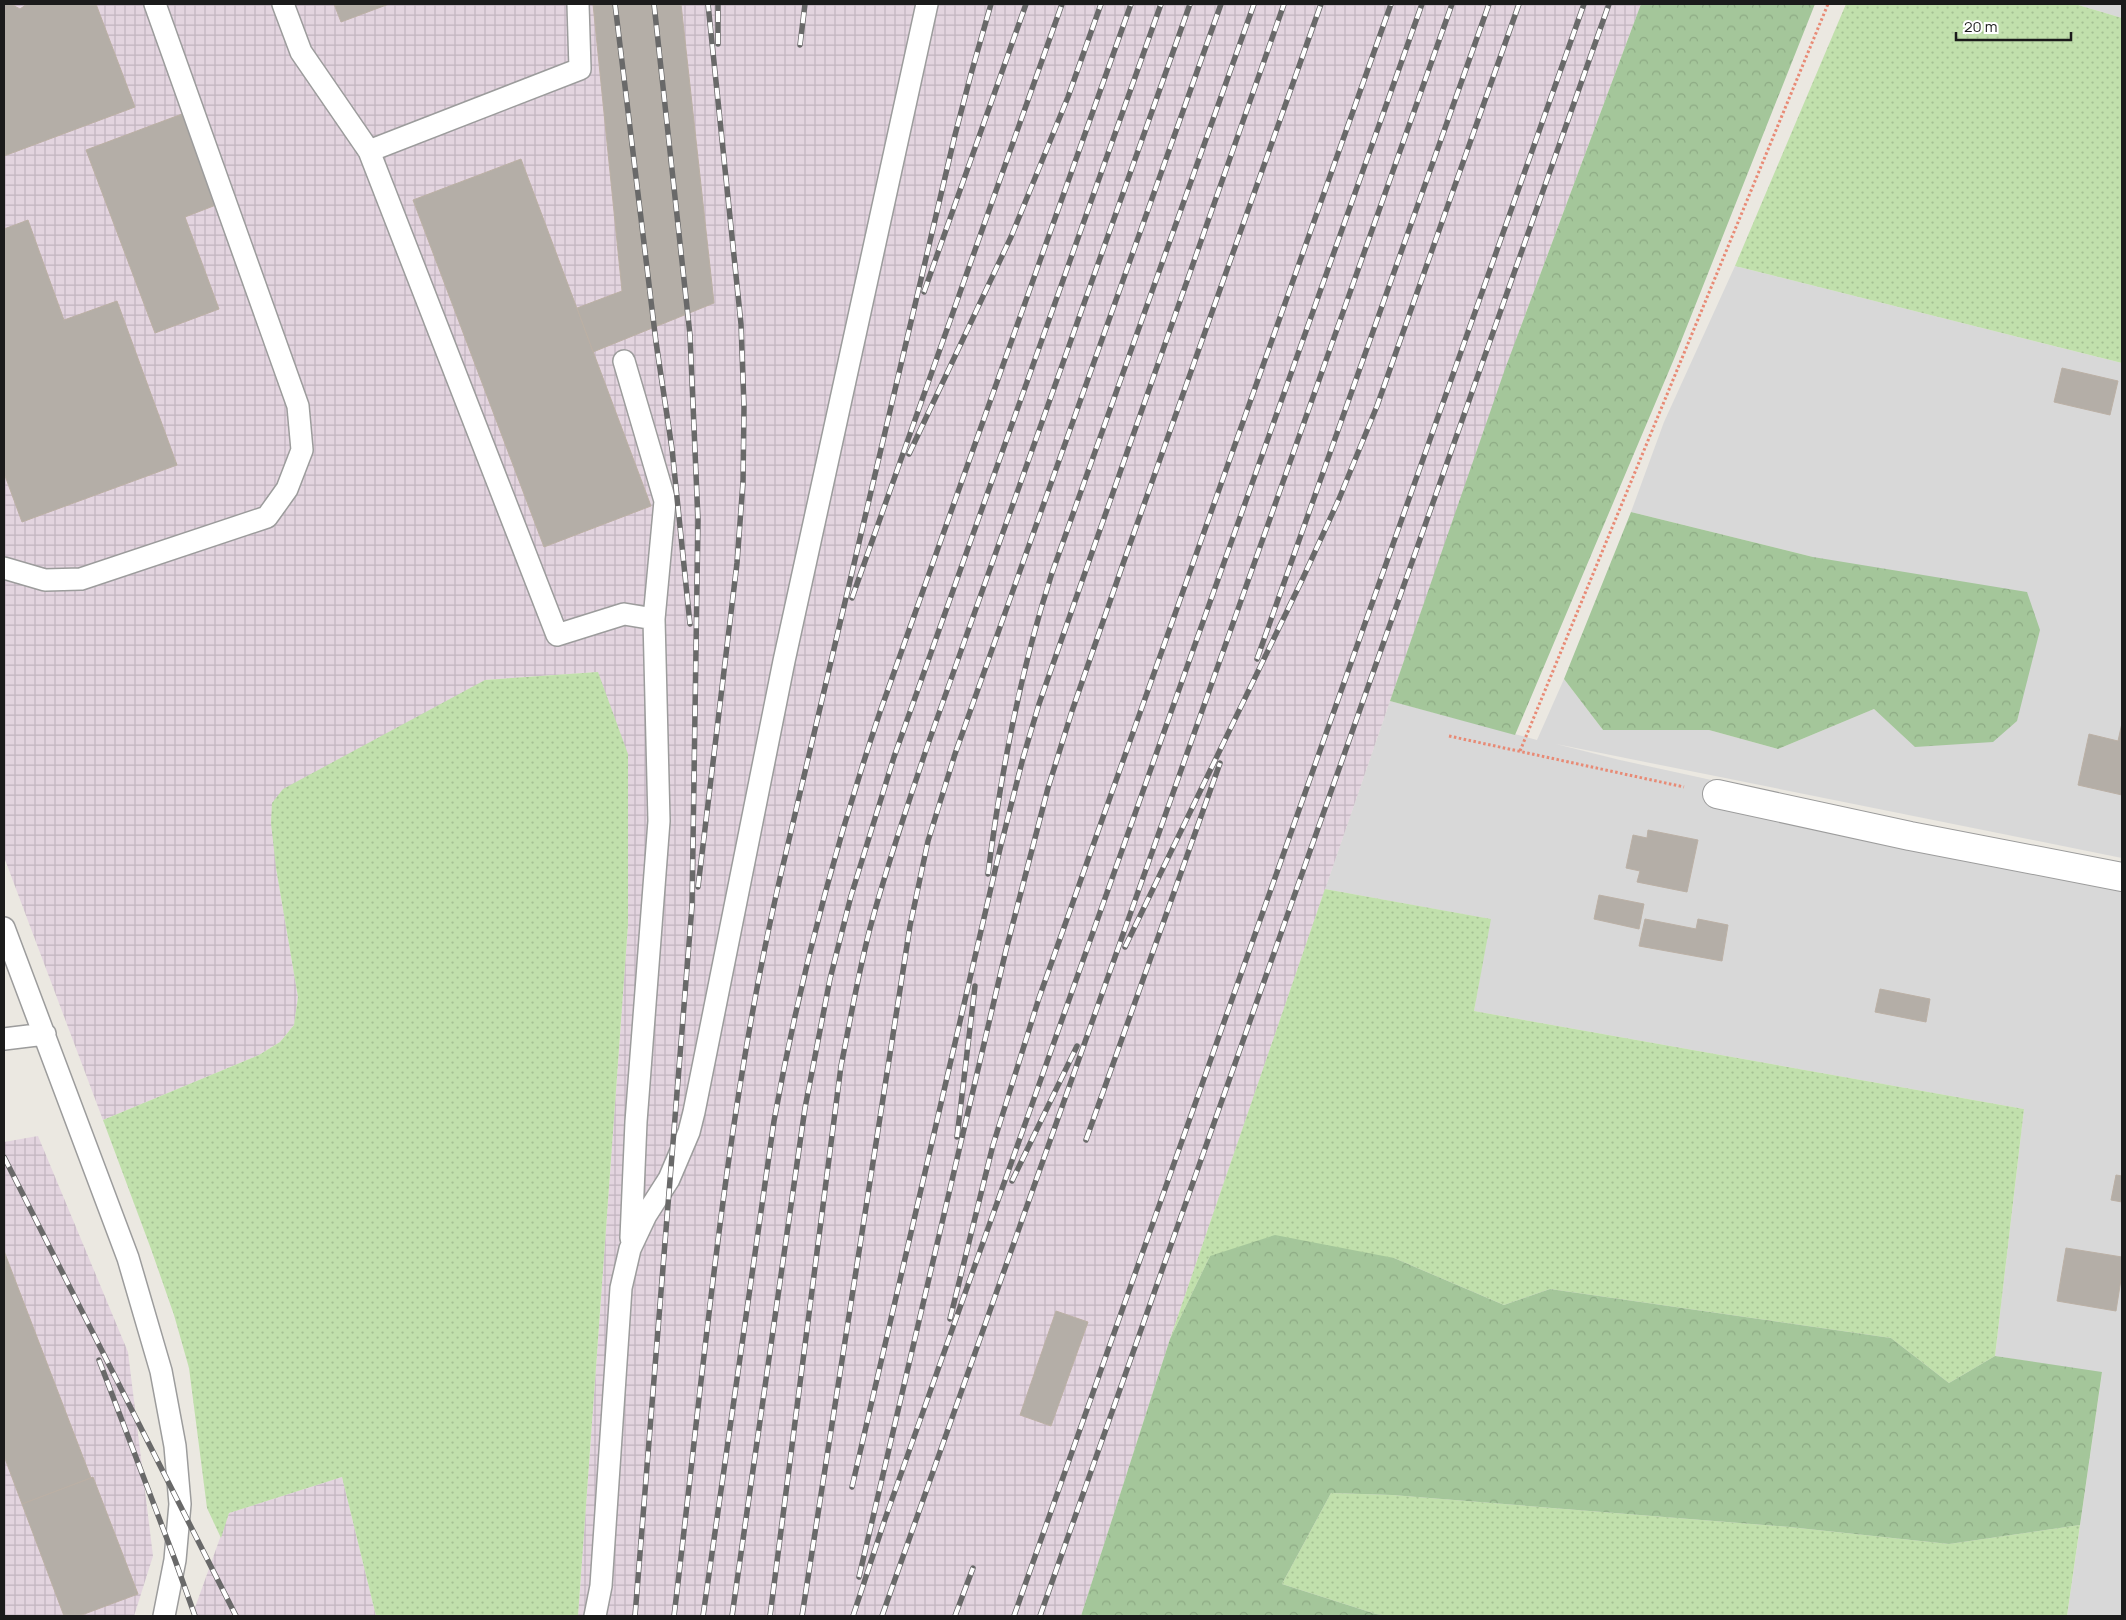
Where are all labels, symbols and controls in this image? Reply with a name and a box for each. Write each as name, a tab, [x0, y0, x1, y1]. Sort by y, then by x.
scale bar	[1956, 10, 2071, 42]
text: 20 m	[1964, 16, 1997, 37]

